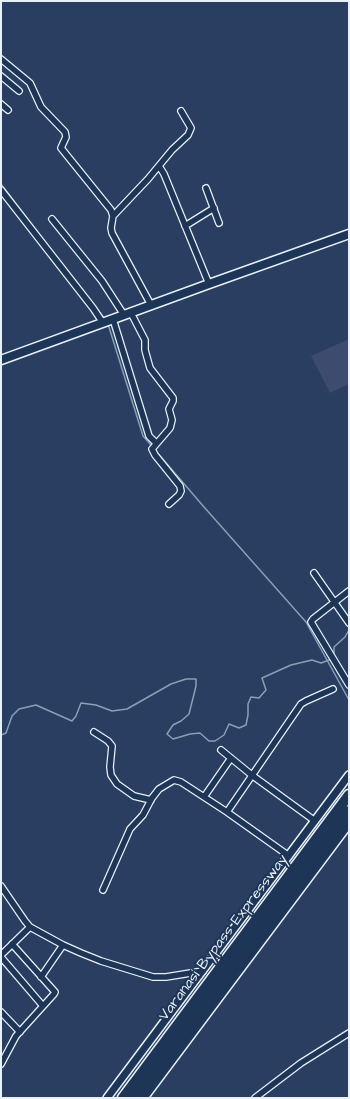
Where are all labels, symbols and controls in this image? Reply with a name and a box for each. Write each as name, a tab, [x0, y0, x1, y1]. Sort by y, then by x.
street label: Varanasi Bypass Expressway	[156, 851, 292, 1025]

